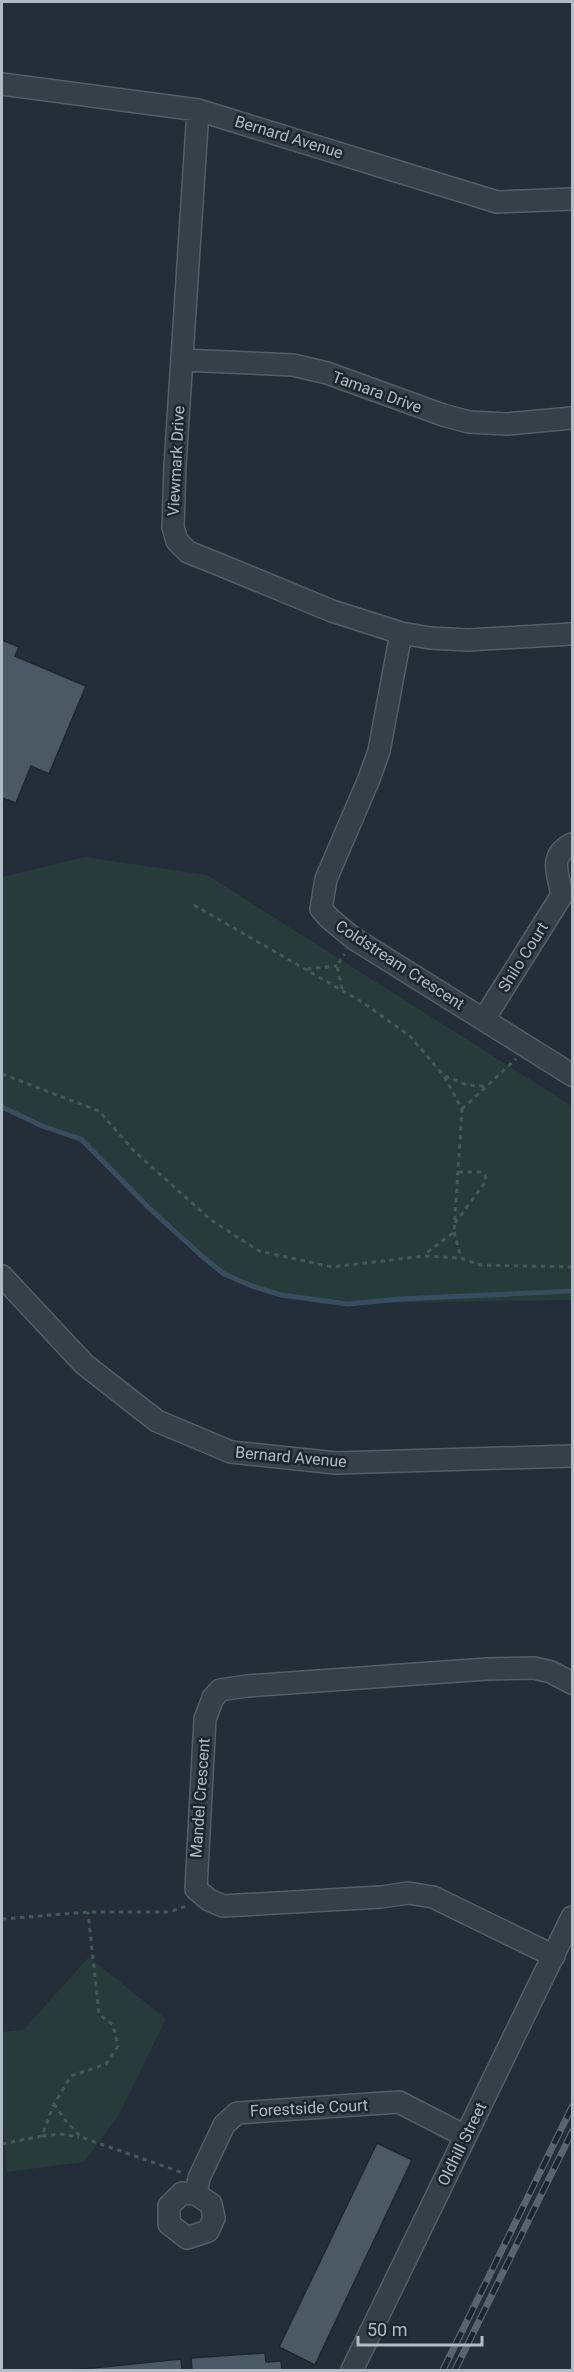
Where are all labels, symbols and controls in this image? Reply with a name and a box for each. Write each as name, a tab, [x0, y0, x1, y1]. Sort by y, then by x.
street label: Bernard Avenue	[233, 112, 345, 162]
street label: Tamara Drive	[330, 367, 424, 417]
street label: Viewmark Drive	[164, 405, 188, 517]
street label: Coldstream Crescent	[332, 916, 468, 1014]
street label: Shilo Court	[494, 919, 552, 995]
street label: Bernard Avenue	[234, 1443, 348, 1471]
street label: Mandel Crescent	[186, 1737, 214, 1859]
street label: Forestside Court	[250, 2095, 368, 2121]
street label: Oldhill Street	[434, 2099, 490, 2189]
scale bar	[358, 2309, 482, 2347]
text: 50 m	[367, 2319, 407, 2340]

